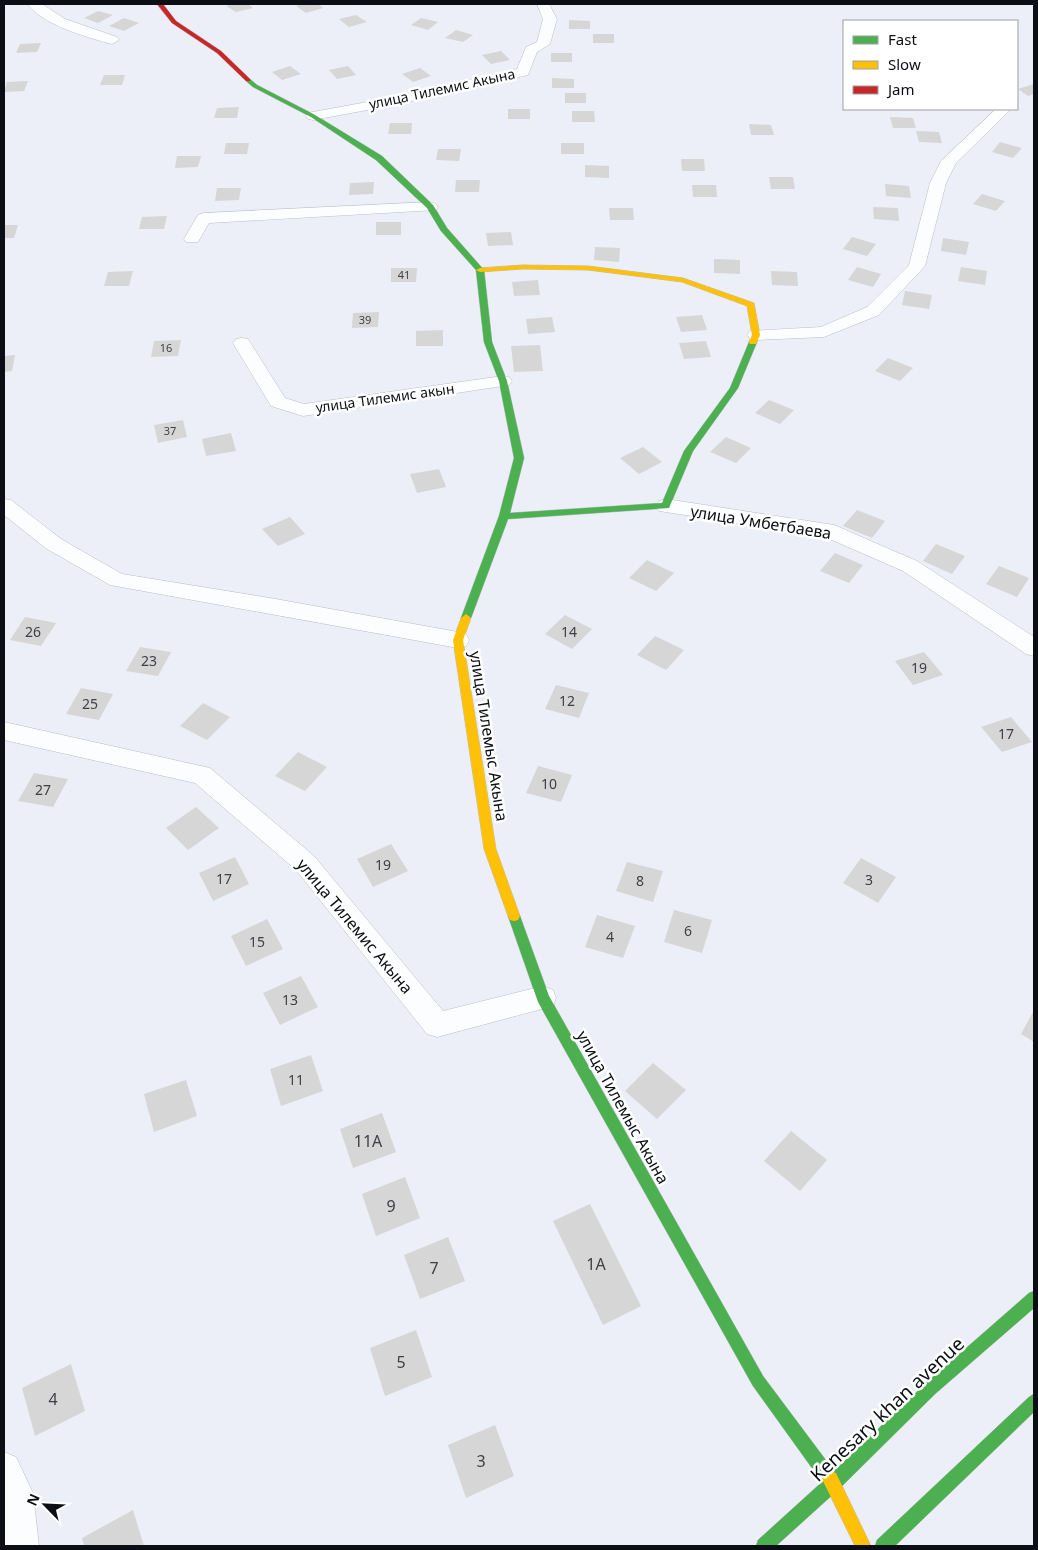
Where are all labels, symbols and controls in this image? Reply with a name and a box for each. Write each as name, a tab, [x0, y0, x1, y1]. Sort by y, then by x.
legend	[843, 20, 1018, 110]
text: Fast	[888, 29, 917, 49]
text: Slow	[888, 54, 921, 74]
street label: улица Тилемис Акына	[367, 64, 517, 113]
text: Jam	[886, 79, 915, 99]
house number: 41	[398, 267, 410, 282]
house number: 39	[359, 312, 371, 327]
house number: 16	[160, 340, 172, 355]
street label: улица Тилемис акын	[314, 378, 455, 417]
house number: 37	[164, 423, 176, 438]
street label: улица Умбетбаева	[689, 500, 833, 544]
house number: 26	[25, 622, 41, 641]
house number: 14	[561, 622, 577, 641]
street label: улица Тилемыс Акына	[465, 649, 513, 823]
house number: 23	[141, 651, 157, 670]
house number: 19	[911, 658, 927, 677]
house number: 12	[559, 691, 575, 710]
house number: 25	[82, 694, 98, 713]
house number: 17	[998, 724, 1014, 743]
house number: 10	[541, 774, 557, 793]
house number: 27	[35, 780, 51, 799]
street label: улица Тилемис Акына	[292, 854, 418, 998]
house number: 19	[375, 855, 391, 874]
house number: 17	[216, 869, 232, 888]
house number: 3	[865, 870, 873, 889]
house number: 8	[636, 871, 644, 890]
house number: 6	[684, 921, 692, 940]
house number: 4	[606, 927, 614, 946]
house number: 15	[249, 932, 265, 951]
house number: 13	[282, 990, 298, 1009]
street label: улица Тилемыс Акына	[572, 1026, 674, 1188]
house number: 11	[288, 1070, 304, 1089]
house number: 11А	[354, 1130, 383, 1152]
house number: 9	[386, 1195, 396, 1217]
house number: 1А	[586, 1253, 606, 1275]
house number: 7	[429, 1257, 439, 1279]
street label: Kenesary khan avenue	[804, 1331, 970, 1487]
house number: 5	[396, 1351, 406, 1373]
house number: 4	[48, 1388, 58, 1410]
house number: 3	[476, 1450, 486, 1472]
north arrow	[20, 1480, 70, 1530]
text: N	[22, 1490, 44, 1509]

